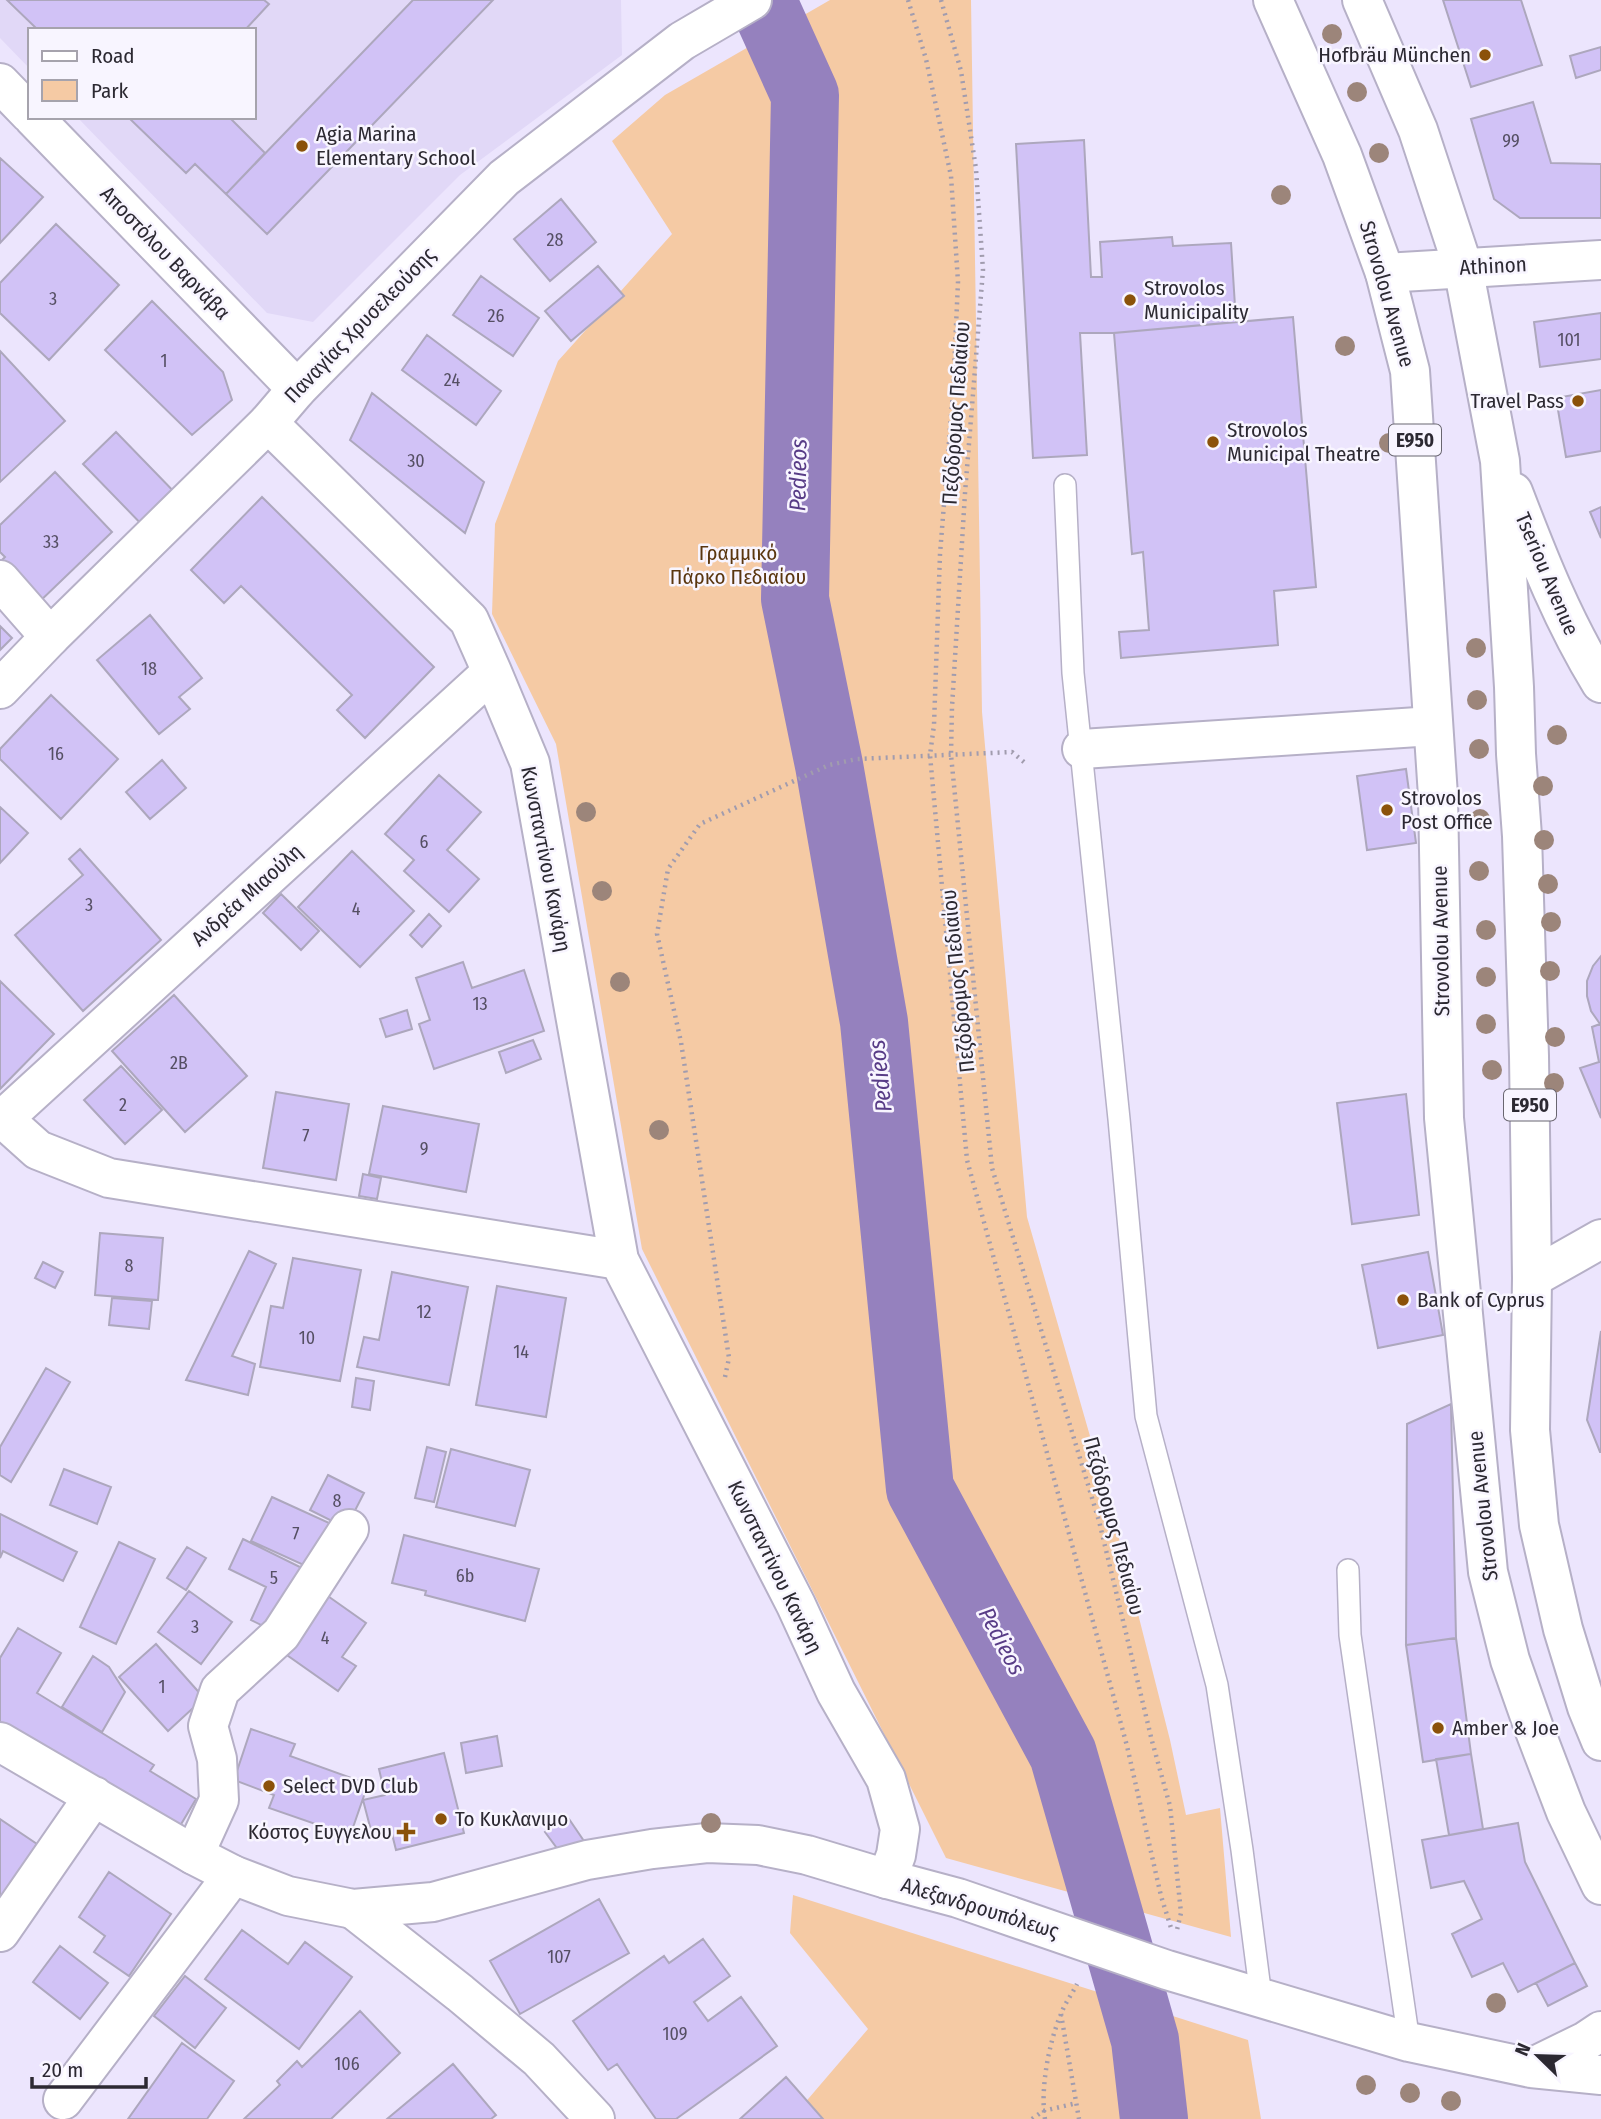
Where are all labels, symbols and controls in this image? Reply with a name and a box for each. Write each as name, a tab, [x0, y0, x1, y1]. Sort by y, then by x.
legend	[28, 28, 256, 119]
place label: Hofbräu München	[1318, 42, 1471, 68]
text: Road	[91, 43, 135, 69]
marker: Hofbräu München	[1477, 47, 1493, 63]
text: Park	[91, 78, 129, 104]
place label: Agia Marina Elementary School	[316, 121, 476, 171]
house number: 99	[1502, 130, 1520, 152]
marker: Agia Marina Elementary School	[294, 138, 310, 154]
street label: Αποστόλου Βαρνάβα	[95, 181, 235, 325]
street label: Strovolou Avenue	[1354, 218, 1420, 370]
house number: 28	[547, 229, 563, 251]
street label: Παναγίας Χρυσελεούσης	[279, 242, 441, 408]
street label: Athinon	[1459, 251, 1527, 281]
place label: Strovolos Municipality	[1144, 275, 1249, 325]
house number: 3	[49, 288, 57, 310]
marker: Strovolos Municipality	[1122, 292, 1138, 308]
house number: 26	[488, 305, 505, 327]
street label: Πεζόδρομος Πεδιαίου	[937, 320, 975, 506]
house number: 101	[1558, 329, 1580, 351]
house number: 1	[160, 350, 168, 372]
house number: 24	[444, 369, 460, 391]
place label: Travel Pass	[1470, 388, 1564, 414]
marker: Travel Pass	[1570, 393, 1586, 409]
place label: Strovolos Municipal Theatre	[1227, 417, 1380, 467]
road number: E950	[1389, 424, 1441, 456]
marker: Strovolos Municipal Theatre	[1205, 434, 1221, 450]
water label: Pedieos	[783, 438, 813, 511]
house number: 30	[407, 450, 425, 472]
street label: Tseriou Avenue	[1509, 509, 1585, 639]
house number: 33	[43, 531, 59, 553]
park label: Γραμμικό Πάρκο Πεδιαίου	[670, 540, 806, 590]
house number: 18	[141, 658, 157, 680]
house number: 16	[48, 743, 64, 765]
street label: Κωνσταντίνου Κανάρη	[515, 764, 577, 954]
place label: Strovolos Post Office	[1401, 785, 1493, 835]
marker: Strovolos Post Office	[1379, 802, 1395, 818]
house number: 6	[420, 831, 429, 853]
street label: Ανδρέα Μιαούλη	[186, 838, 308, 952]
street label: Strovolou Avenue	[1427, 865, 1455, 1017]
street label: Πεζόδρομος Πεδιαίου	[935, 888, 981, 1074]
house number: 3	[85, 894, 93, 916]
house number: 4	[352, 898, 361, 920]
house number: 13	[472, 993, 488, 1015]
water label: Pedieos	[862, 1038, 898, 1114]
house number: 2B	[170, 1052, 188, 1074]
road number: E950	[1504, 1090, 1556, 1120]
house number: 2	[119, 1094, 127, 1116]
house number: 7	[302, 1125, 310, 1147]
house number: 9	[420, 1138, 428, 1160]
house number: 8	[125, 1255, 134, 1277]
place label: Bank of Cyprus	[1417, 1287, 1544, 1313]
marker: Bank of Cyprus	[1395, 1292, 1411, 1308]
house number: 12	[417, 1301, 432, 1323]
house number: 10	[299, 1327, 315, 1349]
house number: 14	[513, 1341, 529, 1363]
street label: Strovolou Avenue	[1462, 1430, 1504, 1582]
street label: Πεζόδρομος Πεδιαίου	[1078, 1434, 1150, 1618]
street label: Κωνσταντίνου Κανάρη	[722, 1476, 828, 1658]
house number: 8	[333, 1490, 342, 1512]
house number: 7	[292, 1523, 300, 1545]
house number: 6b	[456, 1565, 474, 1587]
house number: 5	[270, 1567, 278, 1589]
water label: Pedieos	[973, 1602, 1032, 1680]
house number: 3	[191, 1616, 199, 1638]
house number: 4	[321, 1627, 330, 1649]
house number: 1	[158, 1676, 166, 1698]
place label: Amber & Joe	[1452, 1715, 1559, 1741]
marker: Amber & Joe	[1430, 1720, 1446, 1736]
place label: Select DVD Club	[283, 1773, 418, 1799]
marker: Select DVD Club	[261, 1778, 277, 1794]
place label: Το Κυκλανιμο	[455, 1806, 568, 1832]
marker: Το Κυκλανιμο	[433, 1811, 449, 1827]
place label: Κόστος Ευγγελου	[248, 1819, 392, 1845]
marker: Κόστος Ευγγελου	[398, 1824, 414, 1840]
street label: Αλεξανδρουπόλεως	[898, 1872, 1062, 1944]
house number: 107	[547, 1946, 571, 1968]
north arrow	[1503, 2021, 1573, 2091]
house number: 109	[662, 2023, 688, 2045]
text: N	[1510, 2040, 1536, 2059]
scale bar	[32, 2046, 145, 2090]
house number: 106	[334, 2053, 360, 2075]
text: 20 m	[42, 2057, 83, 2083]

